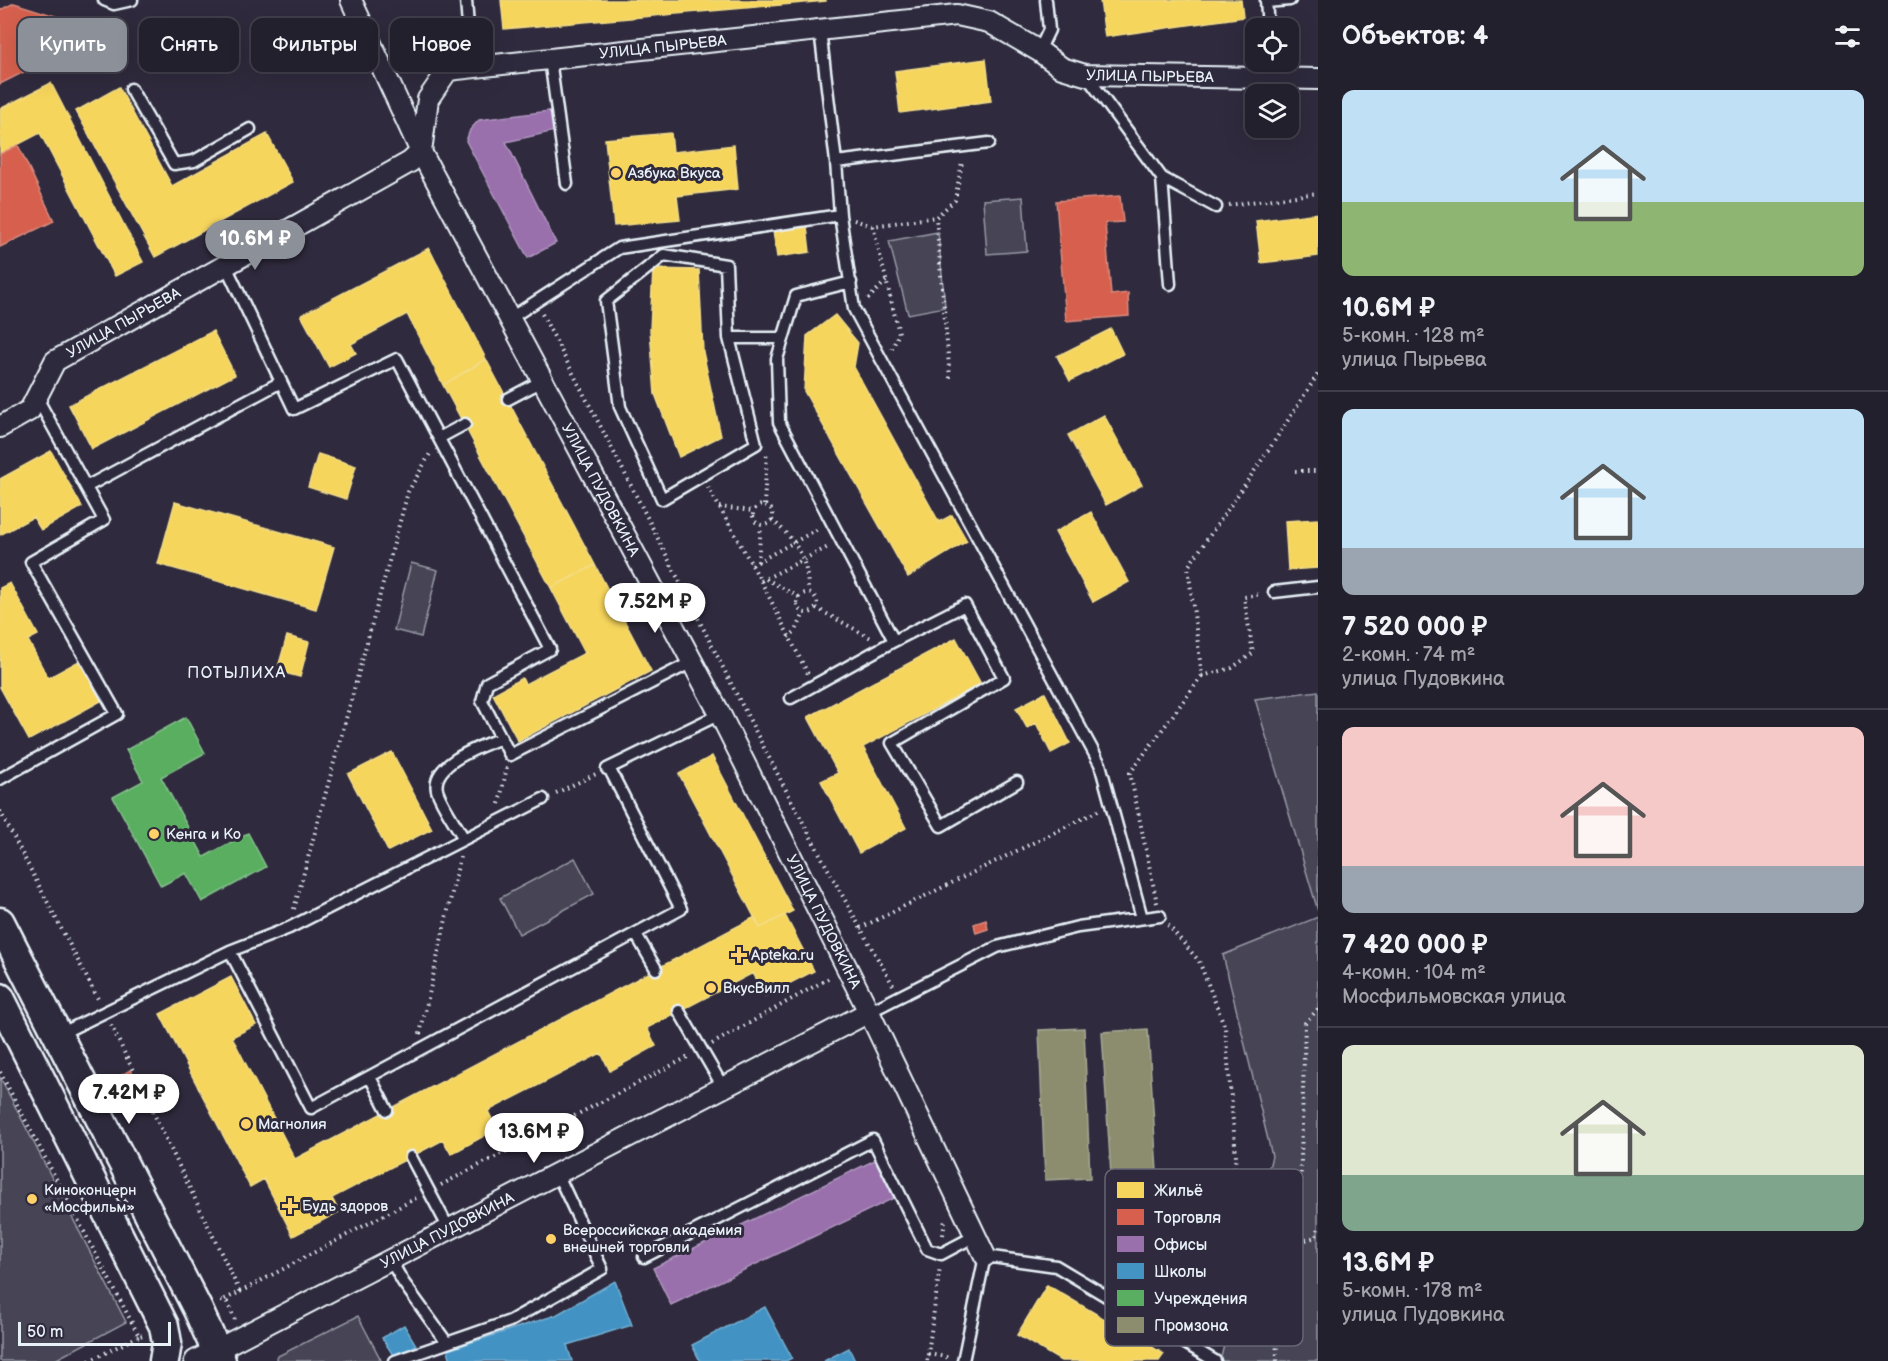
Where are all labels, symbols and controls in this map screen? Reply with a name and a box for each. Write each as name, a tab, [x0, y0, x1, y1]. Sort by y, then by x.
chip: Купить	[18, 18, 127, 72]
chip: Снять	[139, 18, 239, 72]
chip: Фильтры	[251, 18, 378, 72]
chip: Новое	[390, 18, 493, 72]
map controls	[1245, 18, 1299, 138]
button: locate	[1245, 18, 1299, 72]
icon: filters	[1831, 20, 1864, 53]
text: Объектов: 4	[1342, 21, 1488, 52]
street label: УЛИЦА ПЫРЬЕВА	[598, 30, 728, 63]
street label: УЛИЦА ПЫРЬЕВА	[1086, 66, 1215, 87]
button: layers	[1245, 84, 1299, 138]
icon: home	[1549, 129, 1657, 237]
place label: Азбука Вкуса	[627, 164, 721, 183]
marker: Азбука Вкуса	[609, 166, 623, 180]
pin: 10.6M ₽	[200, 220, 310, 271]
text: 10.6M ₽	[219, 227, 291, 251]
street label: УЛИЦА ПЫРЬЕВА	[63, 283, 185, 362]
text: 10.6M ₽	[1342, 293, 1435, 324]
text: 5-комн. · 128 m²	[1342, 324, 1485, 348]
text: улица Пырьева	[1342, 348, 1487, 372]
street label: УЛИЦА ПУДОВКИНА	[558, 420, 644, 560]
icon: home	[1549, 448, 1657, 556]
pin: 7.52M ₽	[600, 583, 710, 634]
text: 7.52M ₽	[618, 590, 692, 614]
text: 7 520 000 ₽	[1342, 612, 1487, 643]
text: 2-комн. · 74 m²	[1342, 643, 1475, 667]
district label: ПОТЫЛИХА	[187, 664, 287, 683]
text: улица Пудовкина	[1342, 667, 1505, 691]
icon: home	[1549, 766, 1657, 874]
place label: Кенга и Ко	[166, 825, 241, 844]
marker: Кенга и Ко	[147, 827, 161, 841]
street label: УЛИЦА ПУДОВКИНА	[782, 851, 866, 993]
text: 7 420 000 ₽	[1342, 930, 1488, 961]
place label: Apteka.ru	[751, 946, 814, 965]
marker: Apteka.ru	[732, 948, 746, 962]
text: 4-комн. · 104 m²	[1342, 961, 1486, 985]
place label: ВкусВилл	[723, 979, 790, 998]
marker: ВкусВилл	[704, 981, 718, 995]
text: Мосфильмовская улица	[1342, 985, 1566, 1009]
pin: 7.42M ₽	[74, 1074, 184, 1125]
text: 7.42M ₽	[92, 1081, 166, 1105]
icon: home	[1549, 1084, 1657, 1192]
pin: 13.6M ₽	[479, 1113, 589, 1164]
place label: Магнолия	[258, 1115, 327, 1134]
marker: Магнолия	[239, 1117, 253, 1131]
text: 13.6M ₽	[499, 1120, 569, 1144]
legend	[1105, 1169, 1303, 1346]
place label: Киноконцерн «Мосфильм»	[44, 1181, 137, 1217]
text: Жильё	[1154, 1182, 1203, 1201]
street label: УЛИЦА ПУДОВКИНА	[377, 1188, 518, 1273]
marker: Киноконцерн «Мосфильм»	[25, 1192, 39, 1206]
place label: Будь здоров	[302, 1197, 388, 1216]
marker: Будь здоров	[283, 1199, 297, 1213]
text: Торговля	[1154, 1209, 1221, 1228]
place label: Всероссийская академия внешней торговли	[563, 1221, 742, 1257]
marker: Всероссийская академия внешней торговли	[544, 1232, 558, 1246]
text: Офисы	[1154, 1236, 1207, 1255]
text: 13.6M ₽	[1342, 1248, 1434, 1279]
text: Школы	[1154, 1263, 1207, 1282]
text: 5-комн. · 178 m²	[1342, 1279, 1483, 1303]
text: Учреждения	[1154, 1290, 1247, 1309]
text: улица Пудовкина	[1342, 1303, 1505, 1327]
text: Промзона	[1154, 1317, 1229, 1336]
scale bar	[18, 1319, 171, 1346]
text: 50 m	[27, 1323, 63, 1342]

